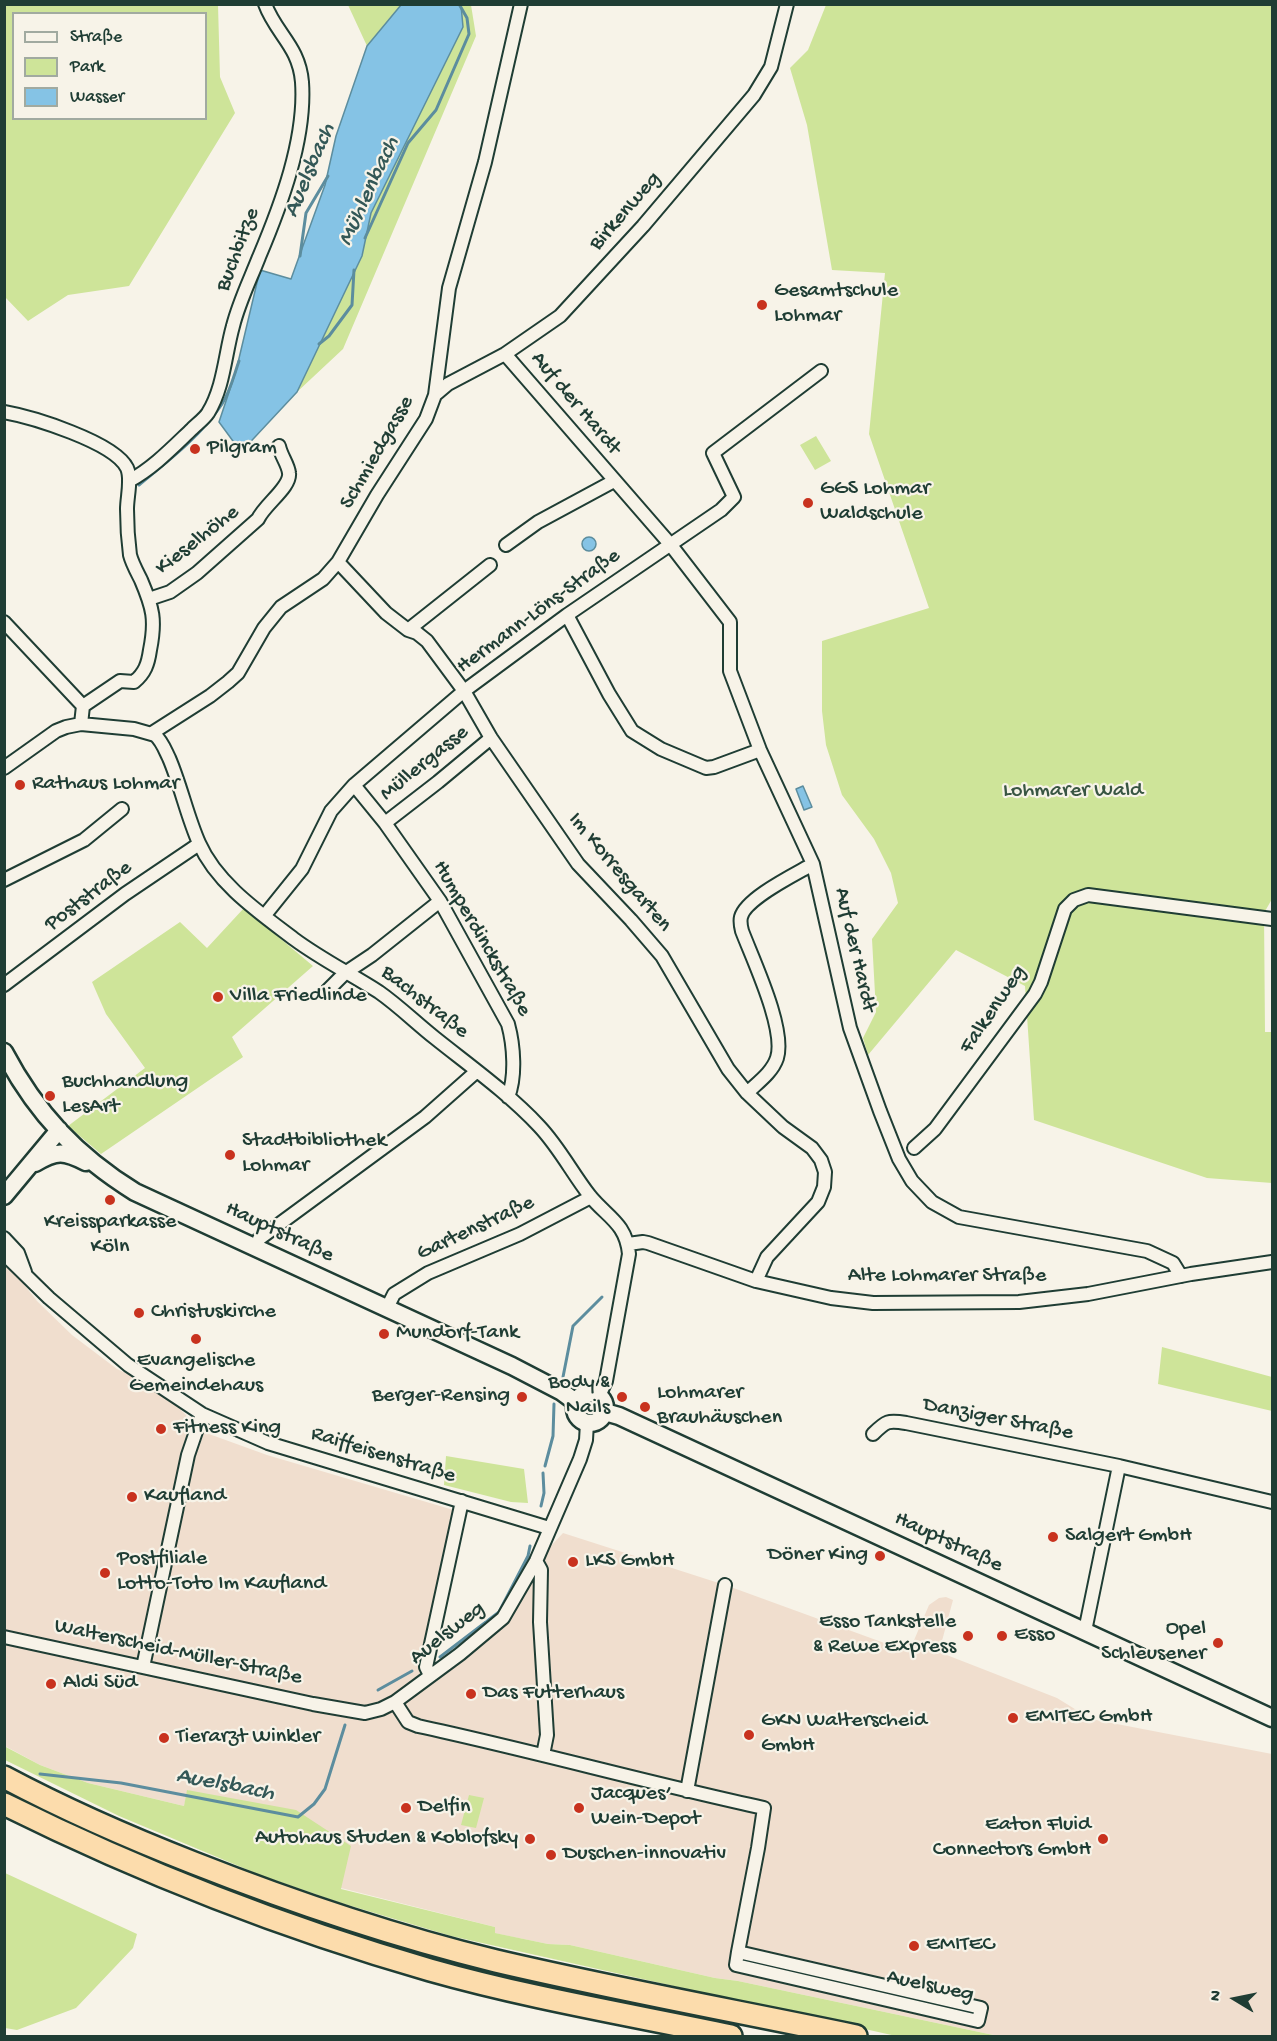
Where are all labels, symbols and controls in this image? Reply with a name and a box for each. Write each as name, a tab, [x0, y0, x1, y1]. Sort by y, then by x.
legend	[12, 12, 207, 120]
text: Straße	[70, 27, 122, 48]
text: Park	[70, 57, 104, 78]
text: Wasser	[70, 87, 124, 108]
water label: Auelsbach	[278, 120, 344, 222]
water label: Mühlenbach	[332, 133, 408, 251]
street label: Birkenweg	[584, 167, 668, 257]
street label: Buchbitze	[211, 205, 267, 295]
place label: Gesamtschule Lohmar	[774, 279, 898, 330]
marker: Gesamtschule Lohmar	[755, 298, 769, 312]
street label: Auf der Hardt	[524, 347, 626, 461]
street label: Schmiedgasse	[335, 392, 421, 514]
place label: Pilgram	[207, 436, 277, 462]
marker: Pilgram	[188, 442, 202, 456]
place label: GGS Lohmar Waldschule	[820, 477, 930, 528]
marker: GGS Lohmar Waldschule	[801, 496, 815, 510]
street label: Kieselhöhe	[151, 500, 245, 582]
street label: Hermann-Löns-Straße	[452, 544, 626, 680]
street label: Müllergasse	[375, 720, 475, 808]
place label: Rathaus Lohmar	[32, 772, 179, 798]
marker: Rathaus Lohmar	[13, 778, 27, 792]
park label: Lohmarer Wald	[1003, 779, 1143, 805]
street label: Im Korresgarten	[561, 808, 677, 938]
street label: Poststraße	[40, 856, 138, 938]
street label: Humperdinckstraße	[426, 856, 536, 1022]
street label: Auf der Hardt	[827, 885, 881, 1015]
street label: Bachstraße	[375, 960, 473, 1046]
street label: Falkenweg	[955, 961, 1033, 1059]
place label: Villa Friedlinde	[230, 984, 367, 1010]
marker: Villa Friedlinde	[211, 990, 225, 1004]
place label: Buchhandlung LesArt	[62, 1070, 188, 1122]
marker: Buchhandlung LesArt	[43, 1089, 57, 1103]
place label: Stadtbibliothek Lohmar	[242, 1129, 386, 1180]
marker: Stadtbibliothek Lohmar	[223, 1148, 237, 1162]
street label: Gartenstraße	[413, 1190, 539, 1268]
marker: Kreissparkasse Köln	[103, 1193, 117, 1207]
street label: Hauptstraße	[221, 1196, 337, 1270]
place label: Kreissparkasse Köln	[44, 1210, 176, 1262]
street label: Alte Lohmarer Straße	[848, 1264, 1046, 1290]
place label: Christuskirche	[151, 1300, 276, 1326]
marker: Christuskirche	[132, 1306, 146, 1320]
place label: Mundorf-Tank	[396, 1321, 519, 1347]
marker: Mundorf-Tank	[377, 1327, 391, 1341]
marker: Evangelische Gemeindehaus	[189, 1332, 203, 1346]
place label: Evangelische Gemeindehaus	[129, 1349, 263, 1400]
place label: Body & Nails	[548, 1371, 610, 1422]
place label: Lohmarer Brauhäuschen	[657, 1381, 782, 1432]
place label: Berger-Rensing	[372, 1384, 510, 1410]
marker: Berger-Rensing	[515, 1390, 529, 1404]
marker: Body & Nails	[615, 1390, 629, 1404]
street label: Danziger Straße	[921, 1393, 1075, 1447]
marker: Lohmarer Brauhäuschen	[638, 1400, 652, 1414]
place label: Fitness King	[173, 1416, 281, 1442]
street label: Raiffeisenstraße	[308, 1421, 458, 1491]
marker: Fitness King	[154, 1422, 168, 1436]
place label: Kaufland	[144, 1484, 226, 1510]
marker: Kaufland	[125, 1490, 139, 1504]
street label: Hauptstraße	[890, 1506, 1006, 1580]
place label: Salgert GmbH	[1065, 1524, 1192, 1550]
marker: Salgert GmbH	[1046, 1530, 1060, 1544]
place label: Döner King	[768, 1543, 868, 1569]
place label: Postfiliale Lotto-Toto Im Kaufland	[117, 1547, 326, 1598]
place label: LKS GmbH	[585, 1549, 674, 1575]
marker: Döner King	[873, 1549, 887, 1563]
marker: LKS GmbH	[566, 1555, 580, 1569]
marker: Postfiliale Lotto-Toto Im Kaufland	[98, 1566, 112, 1580]
street label: Auelsweg	[405, 1596, 491, 1672]
place label: Esso Tankstelle & Rewe Express	[813, 1610, 956, 1662]
street label: Walterscheid-Müller-Straße	[52, 1614, 304, 1692]
place label: Opel Schleusener	[1101, 1617, 1206, 1669]
place label: Esso	[1014, 1623, 1055, 1649]
marker: Esso Tankstelle & Rewe Express	[961, 1629, 975, 1643]
marker: Esso	[995, 1629, 1009, 1643]
marker: Opel Schleusener	[1211, 1636, 1225, 1650]
place label: Aldi Süd	[63, 1671, 137, 1697]
marker: Aldi Süd	[44, 1677, 58, 1691]
place label: Das Futterhaus	[483, 1681, 624, 1707]
marker: Das Futterhaus	[464, 1687, 478, 1701]
place label: EMITEC GmbH	[1025, 1705, 1152, 1731]
place label: GKN Walterscheid GmbH	[761, 1709, 927, 1760]
marker: EMITEC GmbH	[1006, 1711, 1020, 1725]
place label: Tierarzt Winkler	[176, 1725, 320, 1751]
marker: GKN Walterscheid GmbH	[742, 1728, 756, 1742]
marker: Tierarzt Winkler	[157, 1731, 171, 1745]
water label: Auelsbach	[174, 1762, 276, 1810]
place label: Jacques’ Wein-Depot	[591, 1782, 700, 1834]
place label: Delfin	[418, 1795, 470, 1821]
marker: Delfin	[399, 1801, 413, 1815]
marker: Jacques’ Wein-Depot	[572, 1801, 586, 1815]
place label: Eaton Fluid Connectors GmbH	[933, 1813, 1091, 1864]
place label: Autohaus Studen & Koblofsky	[255, 1826, 518, 1852]
marker: Autohaus Studen & Koblofsky	[523, 1832, 537, 1846]
marker: Eaton Fluid Connectors GmbH	[1096, 1832, 1110, 1846]
place label: Duschen-innovativ	[563, 1842, 726, 1868]
marker: Duschen-innovativ	[544, 1848, 558, 1862]
place label: EMITEC	[926, 1933, 994, 1959]
marker: EMITEC	[907, 1939, 921, 1953]
street label: Auelsweg	[884, 1965, 976, 2009]
north arrow	[1205, 1969, 1265, 2029]
text: N	[1207, 1989, 1227, 2003]

